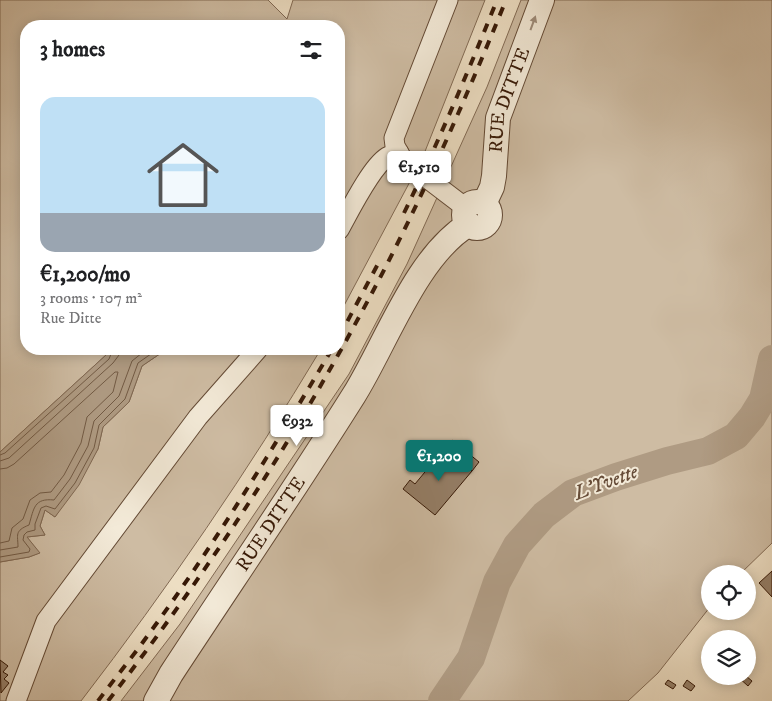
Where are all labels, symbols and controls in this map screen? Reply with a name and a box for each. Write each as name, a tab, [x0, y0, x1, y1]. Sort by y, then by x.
one-way arrow	[530, 16, 537, 31]
icon: filters	[297, 36, 325, 64]
text: 3 homes	[40, 37, 105, 63]
street label: RUE DITTE	[484, 44, 535, 153]
icon: home	[138, 130, 228, 220]
pin: €1,510	[378, 150, 460, 193]
text: €1,510	[398, 157, 440, 177]
text: €1,200/mo	[40, 262, 130, 288]
text: 3 rooms · 107 m²	[40, 288, 142, 308]
text: Rue Ditte	[40, 308, 101, 328]
pin: €932	[267, 404, 327, 447]
text: €932	[281, 411, 313, 431]
pin: €1,200	[398, 440, 480, 482]
text: €1,200	[417, 446, 461, 466]
water label: L'Yvette	[570, 459, 643, 507]
street label: RUE DITTE	[231, 472, 310, 576]
map controls	[701, 565, 756, 685]
button: locate	[701, 565, 756, 620]
button: layers	[701, 630, 756, 685]

